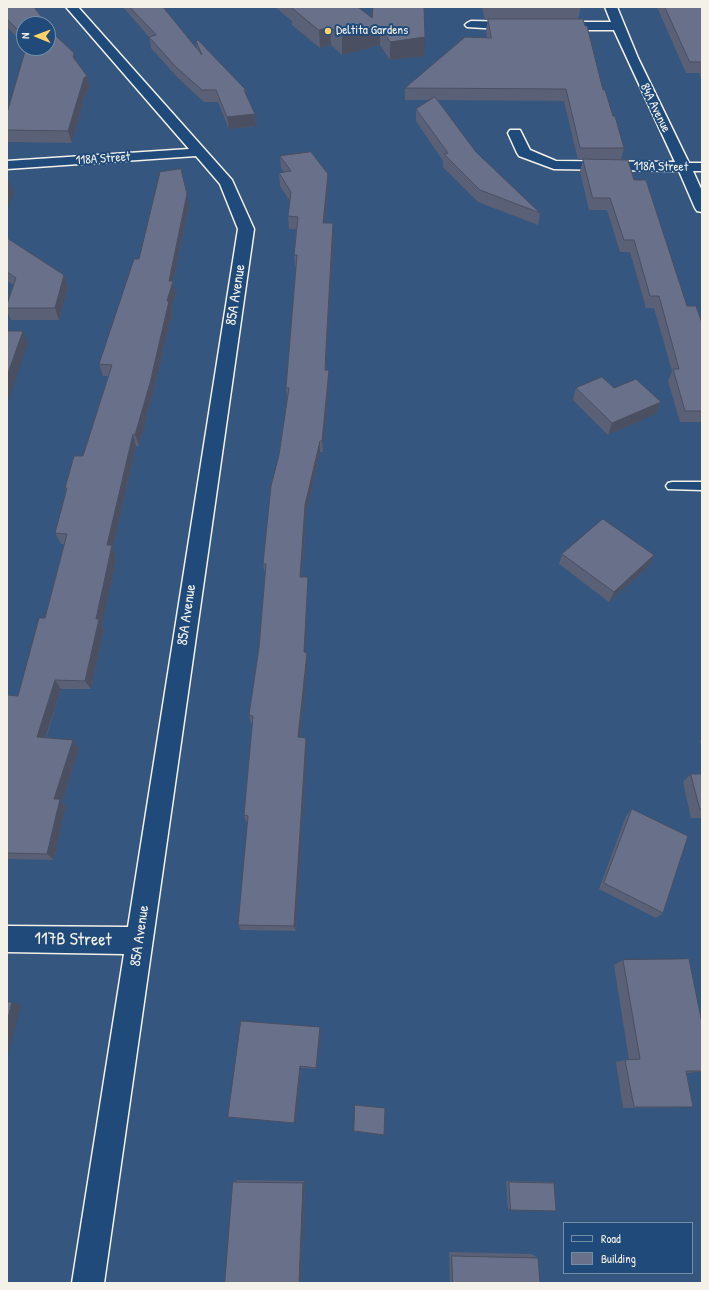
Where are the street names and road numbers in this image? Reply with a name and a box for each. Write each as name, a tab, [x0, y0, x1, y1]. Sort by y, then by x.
street label: 84A Avenue	[636, 81, 674, 135]
street label: 118A Street	[75, 149, 131, 169]
street label: 118A Street	[634, 159, 688, 175]
street label: 85A Avenue	[222, 263, 250, 327]
street label: 85A Avenue	[174, 583, 200, 647]
street label: 85A Avenue	[127, 904, 153, 968]
street label: 117B Street	[34, 929, 112, 951]

